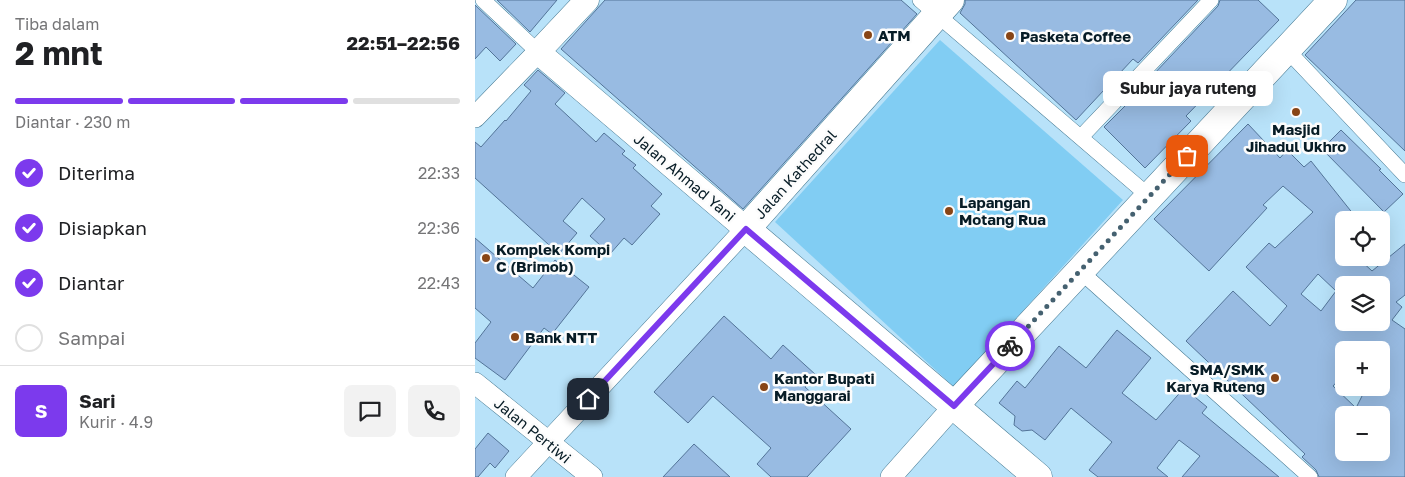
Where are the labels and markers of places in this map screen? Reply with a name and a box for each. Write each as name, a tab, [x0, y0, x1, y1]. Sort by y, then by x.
place label: ATM	[878, 26, 911, 44]
place label: Pasketa Coffee	[1020, 27, 1131, 45]
marker: ATM	[862, 29, 874, 41]
marker: Pasketa Coffee	[1004, 30, 1016, 42]
callout: Subur jaya ruteng	[1102, 71, 1272, 106]
marker: Masjid Jihadul Ukhro	[1290, 106, 1302, 118]
place label: Masjid Jihadul Ukhro	[1246, 120, 1346, 155]
pin	[1166, 135, 1208, 177]
place label: Lapangan Motang Rua	[959, 193, 1046, 228]
marker: Lapangan Motang Rua	[943, 205, 955, 217]
place label: Komplek Kompi C (Brimob)	[496, 240, 610, 275]
marker: Komplek Kompi C (Brimob)	[480, 252, 492, 264]
place label: Bank NTT	[525, 328, 597, 346]
marker: Bank NTT	[509, 331, 521, 343]
place label: SMA/SMK Karya Ruteng	[1166, 360, 1265, 395]
place label: Kantor Bupati Manggarai	[774, 369, 875, 404]
marker: SMA/SMK Karya Ruteng	[1269, 372, 1281, 384]
pin	[567, 378, 609, 420]
marker: Kantor Bupati Manggarai	[758, 381, 770, 393]

